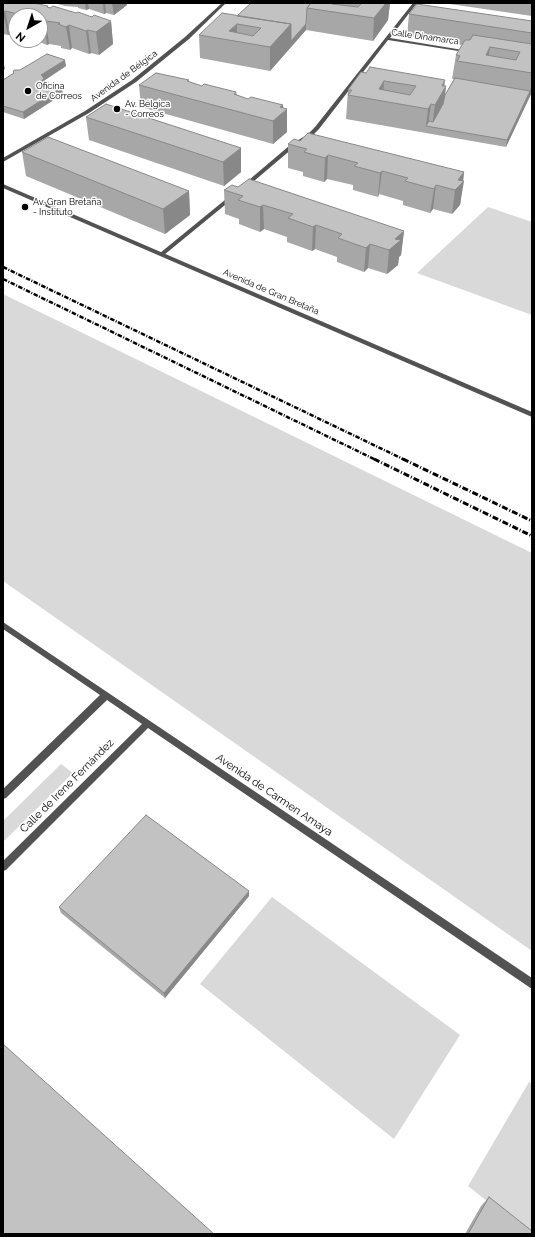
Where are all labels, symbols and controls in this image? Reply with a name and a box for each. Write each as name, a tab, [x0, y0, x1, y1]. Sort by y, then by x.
north arrow	[8, 8, 48, 48]
street label: Calle Dinamarca	[391, 27, 459, 47]
text: N	[13, 29, 28, 45]
street label: Avenida de Bélgica	[88, 48, 160, 104]
place label: Oficina de Correos	[36, 81, 82, 102]
marker: Oficina de Correos	[23, 86, 33, 96]
place label: Av. Bélgica - Correos	[125, 99, 170, 120]
marker: Av. Bélgica - Correos	[112, 104, 122, 114]
place label: Av. Gran Bretaña - Instituto	[33, 197, 101, 218]
marker: Av. Gran Bretaña - Instituto	[20, 202, 30, 212]
street label: Avenida de Gran Bretaña	[221, 267, 321, 317]
street label: Calle de Irene Fernández	[17, 736, 117, 836]
street label: Avenida de Carmen Amaya	[213, 751, 335, 839]

